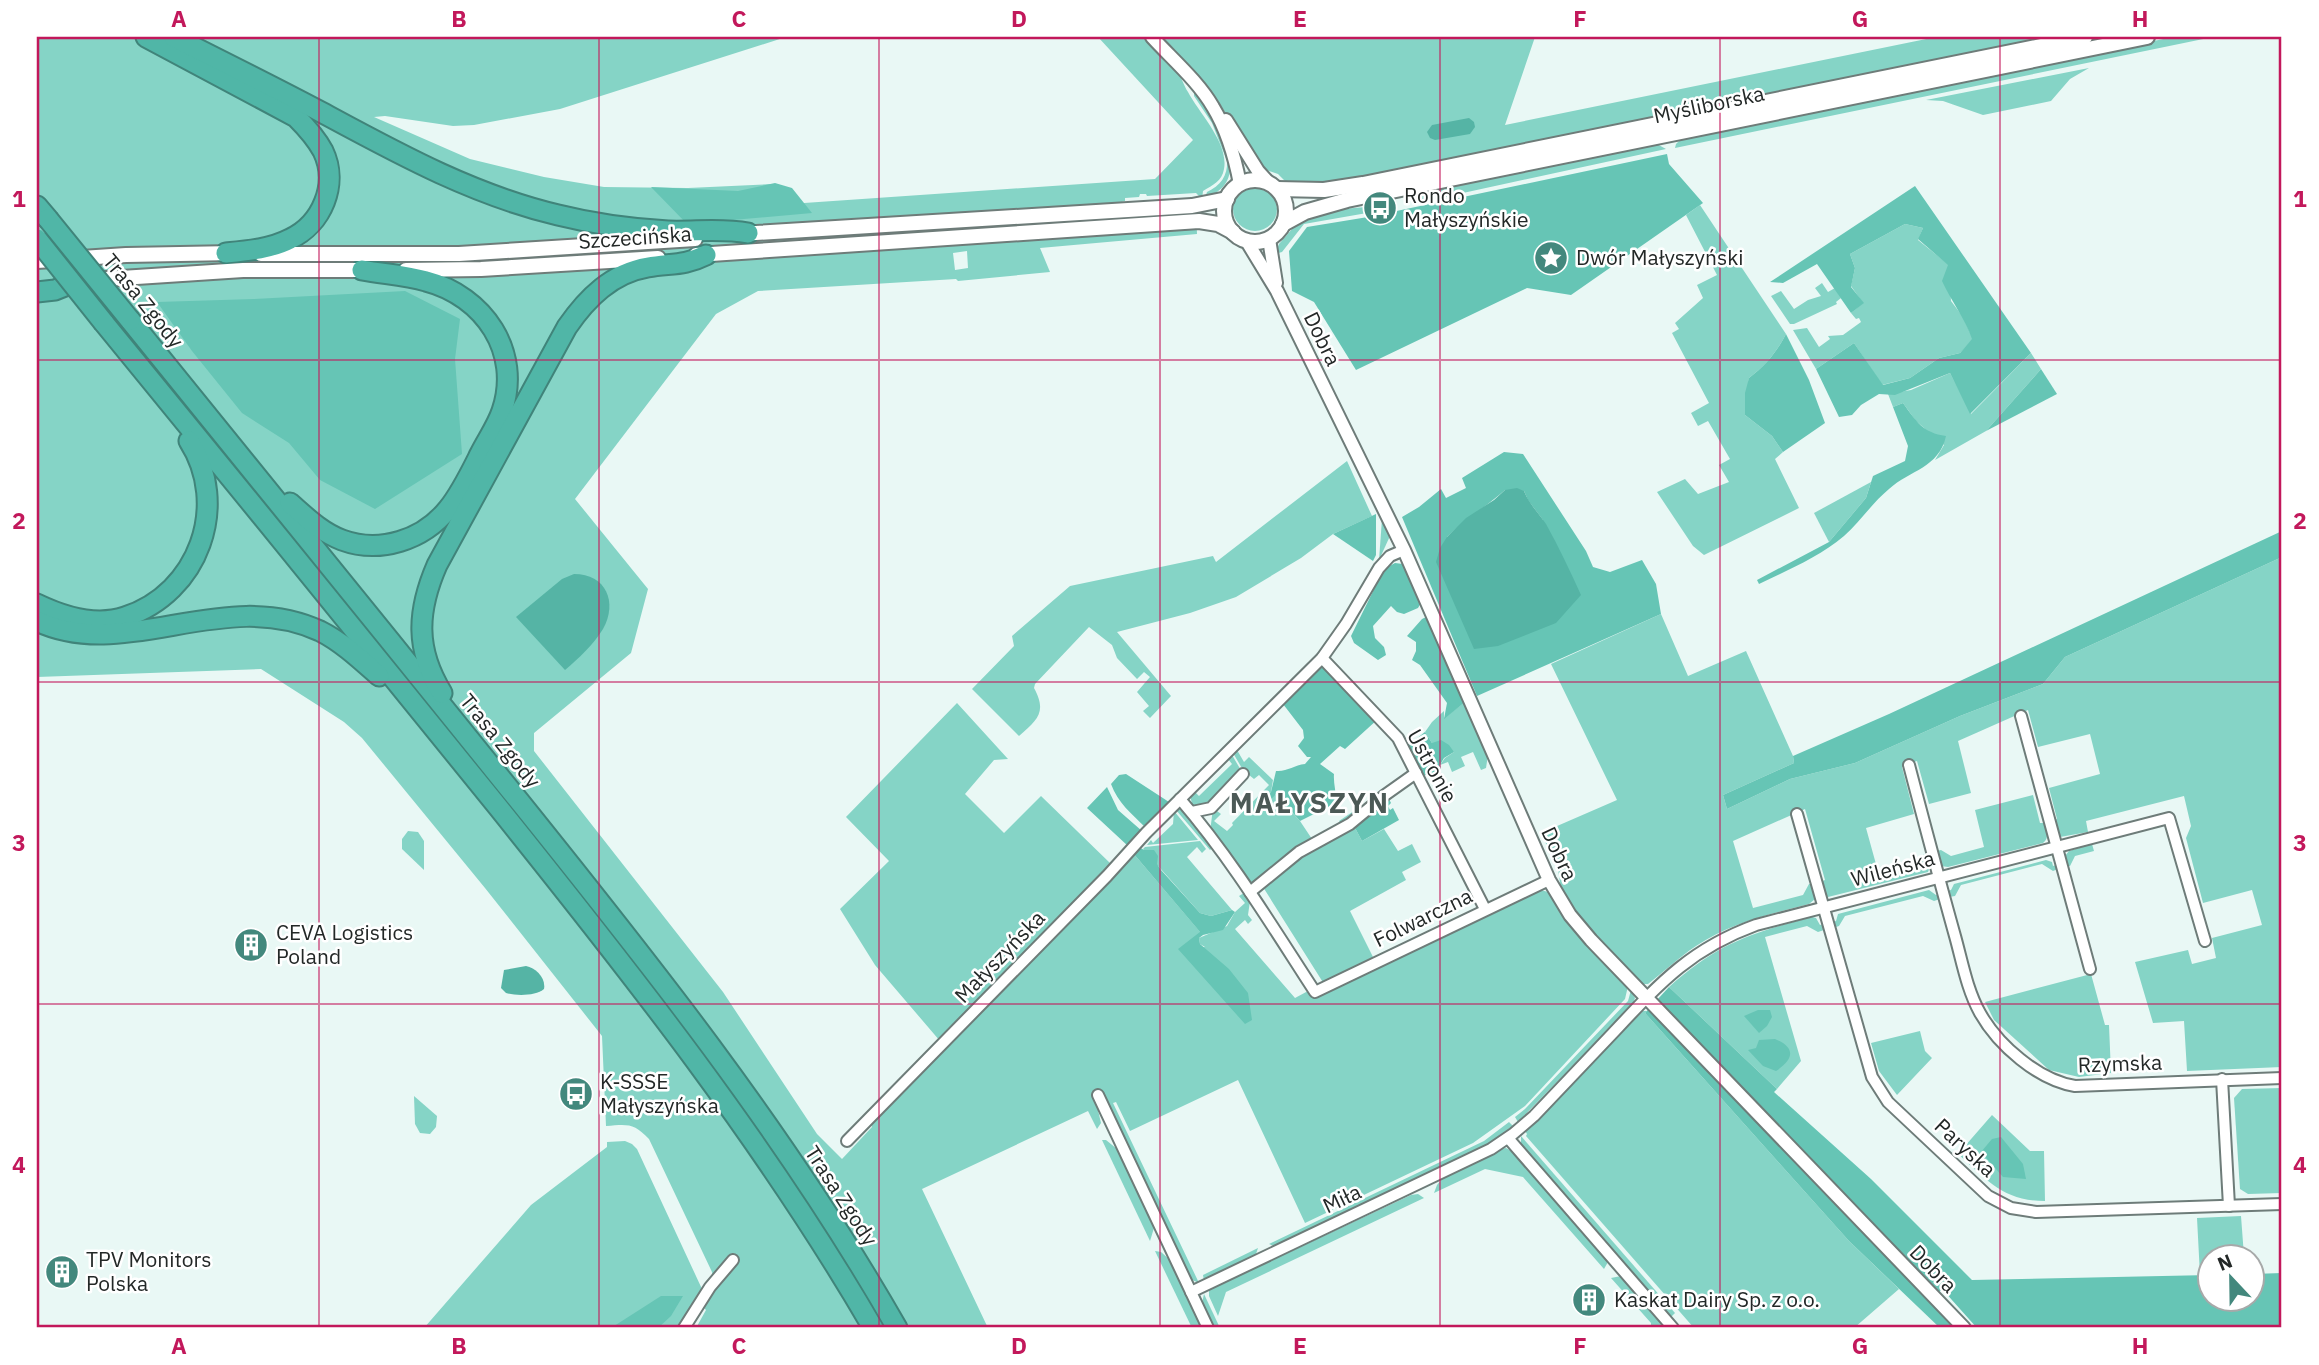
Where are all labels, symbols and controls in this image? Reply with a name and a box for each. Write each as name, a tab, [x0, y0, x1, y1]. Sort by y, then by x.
text: A	[171, 3, 187, 33]
text: B	[451, 3, 467, 33]
text: C	[732, 3, 747, 33]
text: D	[1011, 3, 1027, 33]
text: E	[1293, 3, 1307, 33]
text: F	[1573, 3, 1587, 33]
text: G	[1852, 3, 1868, 33]
text: H	[2132, 3, 2148, 33]
street label: Myśliborska	[1651, 79, 1767, 129]
place label: Rondo Małyszyńskie	[1404, 181, 1529, 233]
text: 1	[12, 183, 26, 213]
text: 1	[2293, 183, 2307, 213]
bus stop icon: Rondo Małyszyńskie	[1361, 189, 1399, 227]
street label: Szczecińska	[577, 219, 693, 255]
place icon: Dwór Małyszyński	[1532, 239, 1570, 277]
place label: Dwór Małyszyński	[1576, 243, 1744, 271]
street label: Trasa Zgody	[97, 247, 191, 354]
street label: Dobra	[1298, 307, 1348, 370]
text: 2	[12, 505, 26, 535]
text: 2	[2293, 505, 2307, 535]
street label: Trasa Zgody	[454, 687, 548, 794]
street label: Ustronie	[1401, 724, 1464, 807]
district label: MAŁYSZYN	[1230, 784, 1390, 821]
street label: Dobra	[1535, 822, 1585, 885]
text: 3	[12, 827, 26, 857]
text: 3	[2293, 827, 2307, 857]
street label: Wileńska	[1848, 843, 1938, 893]
street label: Folwarczna	[1368, 881, 1477, 953]
street label: Małyszyńska	[948, 904, 1051, 1009]
place label: CEVA Logistics Poland	[276, 918, 413, 970]
building icon: CEVA Logistics Poland	[232, 926, 270, 964]
street label: Rzymska	[2077, 1048, 2163, 1078]
place label: K-SSSE Małyszyńska	[600, 1067, 719, 1119]
bus stop icon: K-SSSE Małyszyńska	[557, 1075, 595, 1113]
street label: Paryska	[1929, 1112, 2002, 1183]
street label: Trasa Zgody	[799, 1140, 885, 1251]
text: 4	[12, 1149, 26, 1179]
text: 4	[2293, 1149, 2307, 1179]
street label: Miła	[1318, 1177, 1365, 1219]
street label: Dobra	[1904, 1238, 1964, 1298]
north arrow	[2196, 1242, 2266, 1312]
place label: TPV Monitors Polska	[86, 1245, 211, 1297]
text: N	[2214, 1249, 2236, 1276]
building icon: TPV Monitors Polska	[43, 1253, 81, 1291]
building icon: Kaskat Dairy Sp. z o.o.	[1570, 1281, 1608, 1319]
place label: Kaskat Dairy Sp. z o.o.	[1614, 1285, 1820, 1313]
text: A	[171, 1330, 187, 1360]
text: B	[451, 1330, 467, 1360]
text: C	[732, 1330, 747, 1360]
text: D	[1011, 1330, 1027, 1360]
text: E	[1293, 1330, 1307, 1360]
text: F	[1573, 1330, 1587, 1360]
text: G	[1852, 1330, 1868, 1360]
text: H	[2132, 1330, 2148, 1360]

